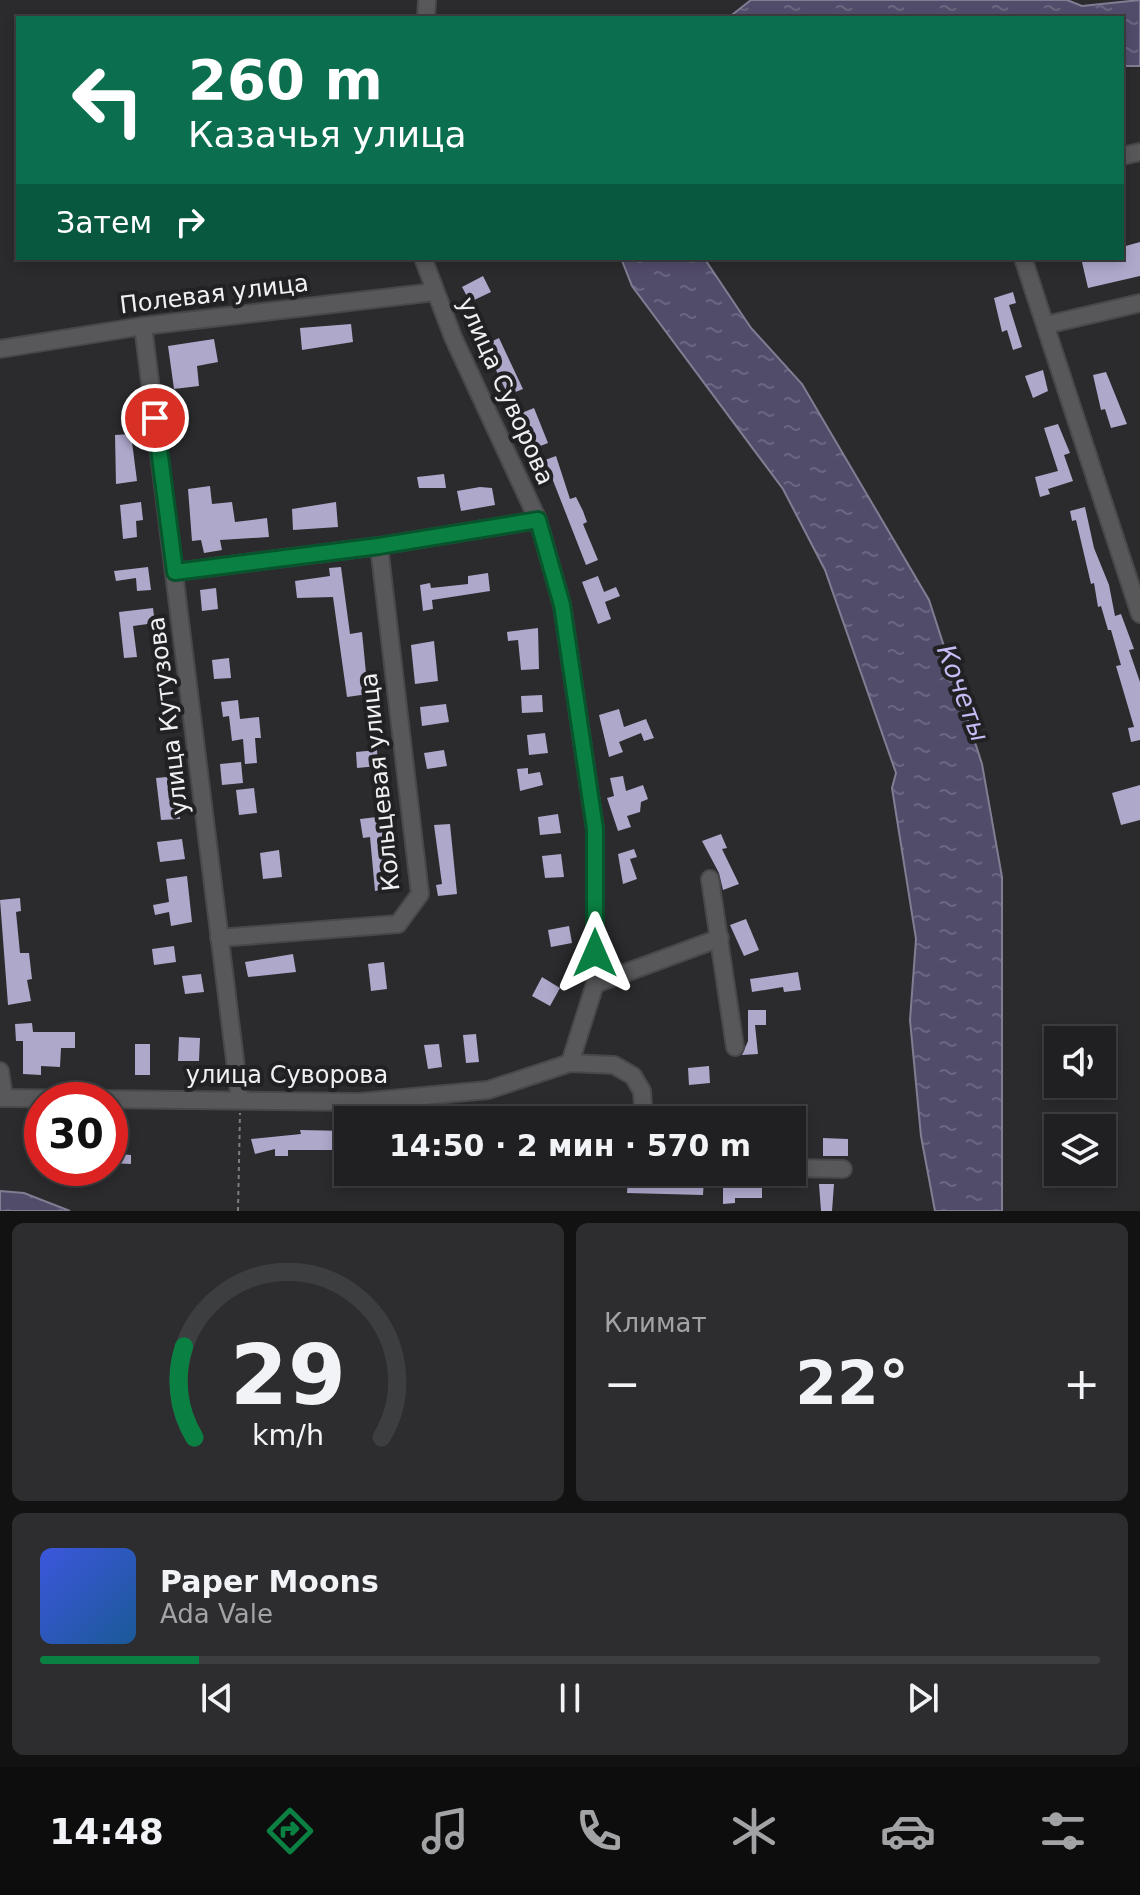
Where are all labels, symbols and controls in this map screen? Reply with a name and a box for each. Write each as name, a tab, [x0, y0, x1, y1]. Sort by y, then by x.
text: 260 m	[188, 47, 383, 112]
icon: left	[56, 48, 160, 152]
text: Казачья улица	[188, 114, 467, 155]
icon: right	[168, 200, 212, 244]
text: Затем	[56, 205, 152, 240]
street label: Полевая улица	[118, 269, 310, 319]
street label: улица Суворова	[452, 293, 560, 489]
pin	[121, 384, 189, 452]
icon: arrive	[133, 396, 177, 440]
street label: улица Кутузова	[142, 615, 194, 817]
water label: Кочеты	[931, 640, 995, 746]
street label: Кольцевая улица	[355, 671, 405, 893]
position arrow	[553, 911, 637, 995]
map controls	[1044, 1026, 1116, 1186]
button: sound	[1044, 1026, 1116, 1098]
street label: улица Суворова	[186, 1061, 388, 1089]
speed limit sign: 30	[24, 1082, 128, 1186]
button: layers	[1044, 1114, 1116, 1186]
text: 14:50 · 2 мин · 570 m	[389, 1128, 751, 1163]
text: Климат	[604, 1308, 707, 1338]
text: 29	[230, 1327, 346, 1424]
text: 22°	[795, 1348, 909, 1418]
text: −	[604, 1358, 641, 1409]
text: +	[1063, 1358, 1100, 1409]
text: km/h	[252, 1418, 324, 1452]
text: Paper Moons	[160, 1564, 379, 1599]
text: Ada Vale	[160, 1599, 273, 1629]
icon: previous	[195, 1676, 239, 1720]
icon: pause	[548, 1676, 592, 1720]
icon: next	[901, 1676, 945, 1720]
icon: directions	[262, 1803, 318, 1859]
icon: music	[417, 1803, 473, 1859]
icon: phone	[571, 1803, 627, 1859]
icon: climate	[726, 1803, 782, 1859]
icon: car	[880, 1803, 936, 1859]
icon: filters	[1035, 1803, 1091, 1859]
text: 14:48	[49, 1811, 164, 1852]

